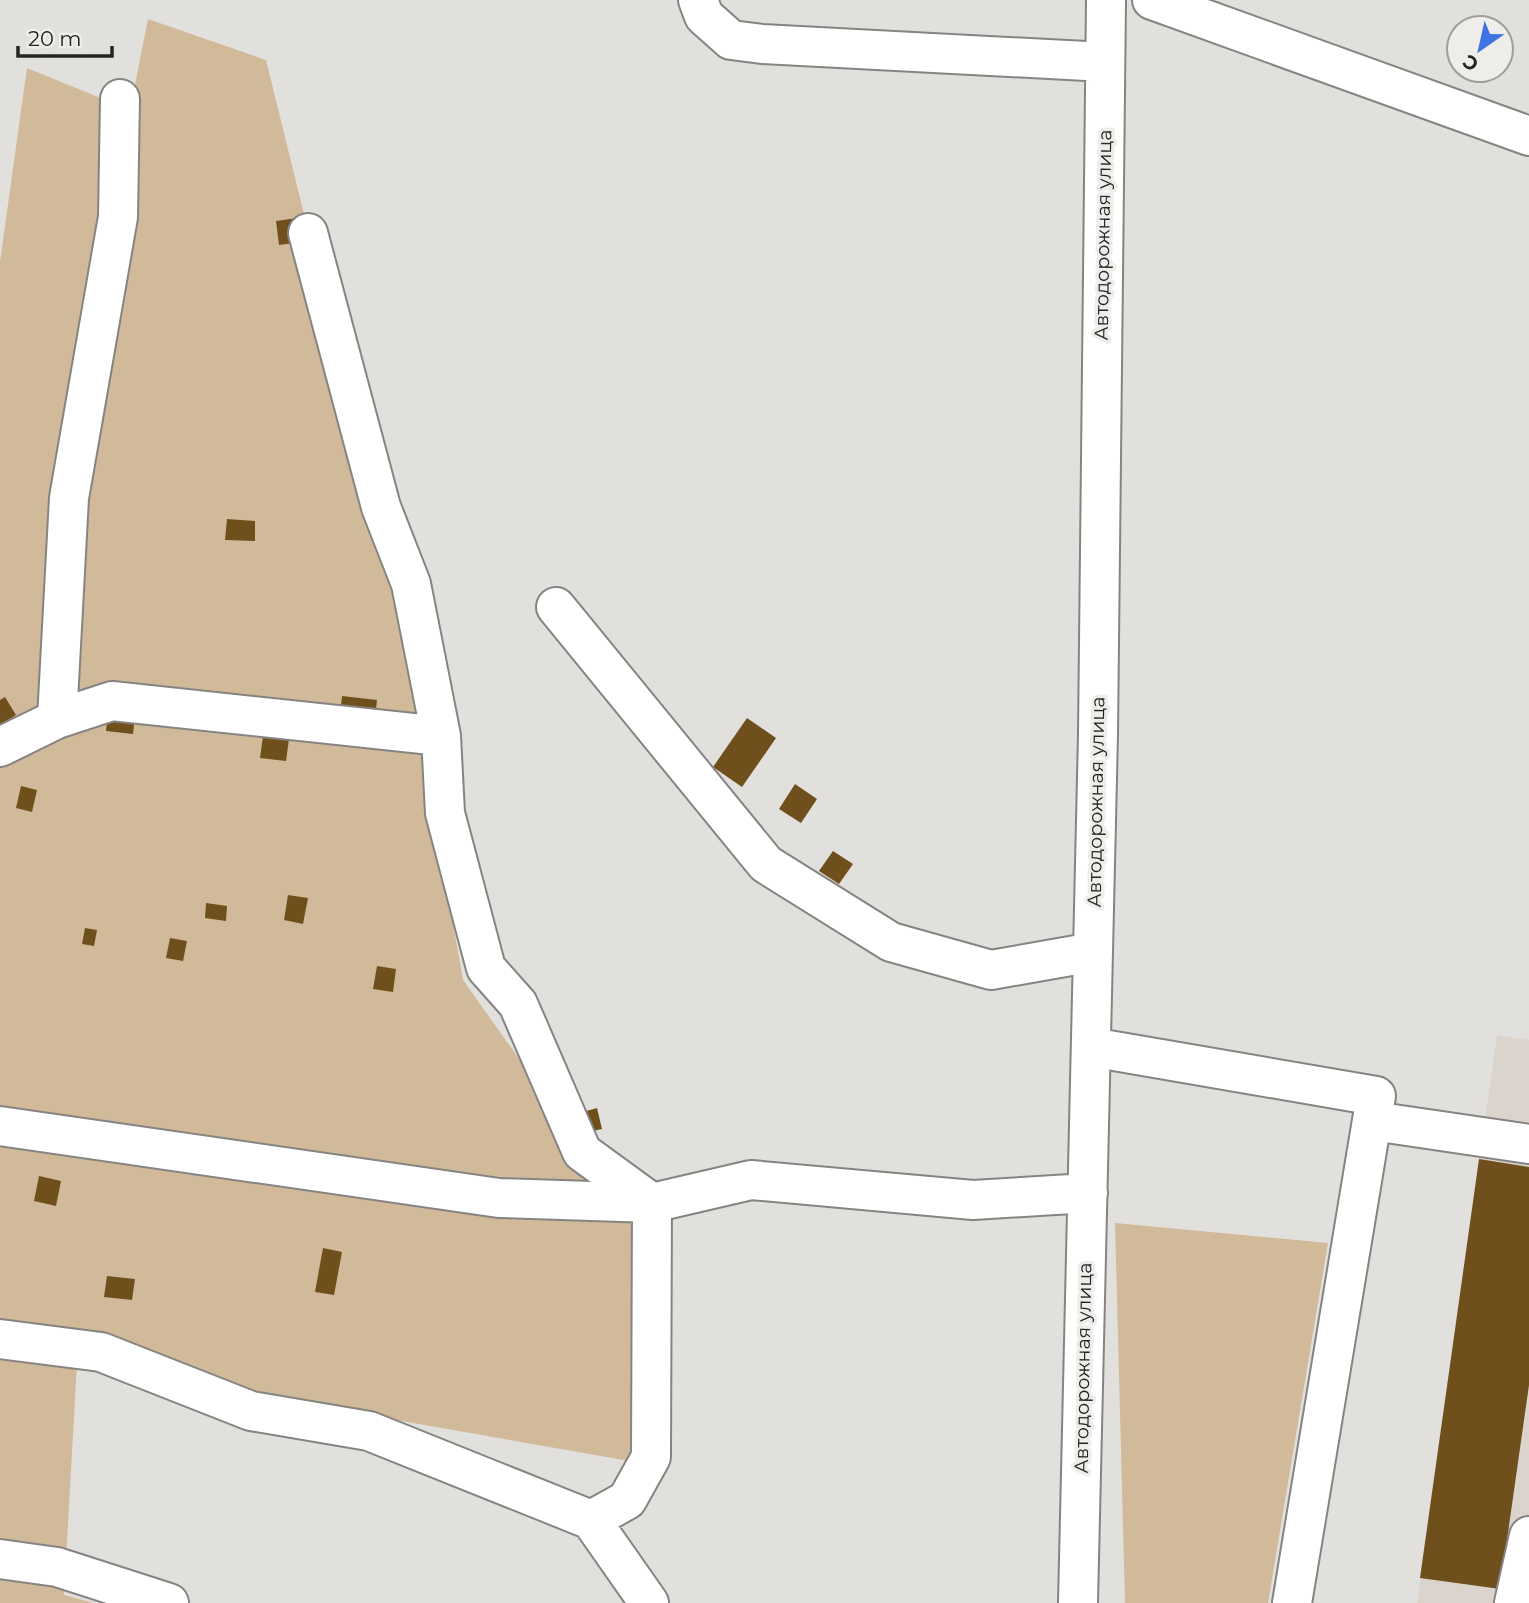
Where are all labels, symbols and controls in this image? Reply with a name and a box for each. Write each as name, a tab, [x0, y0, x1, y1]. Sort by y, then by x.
scale bar	[18, 14, 112, 58]
north arrow	[1445, 14, 1515, 84]
text: 20 m	[28, 26, 82, 51]
text: С	[1458, 49, 1483, 76]
street label: Автодорожная улица	[1090, 129, 1116, 341]
street label: Автодорожная улица	[1083, 696, 1109, 908]
street label: Автодорожная улица	[1070, 1262, 1096, 1474]

